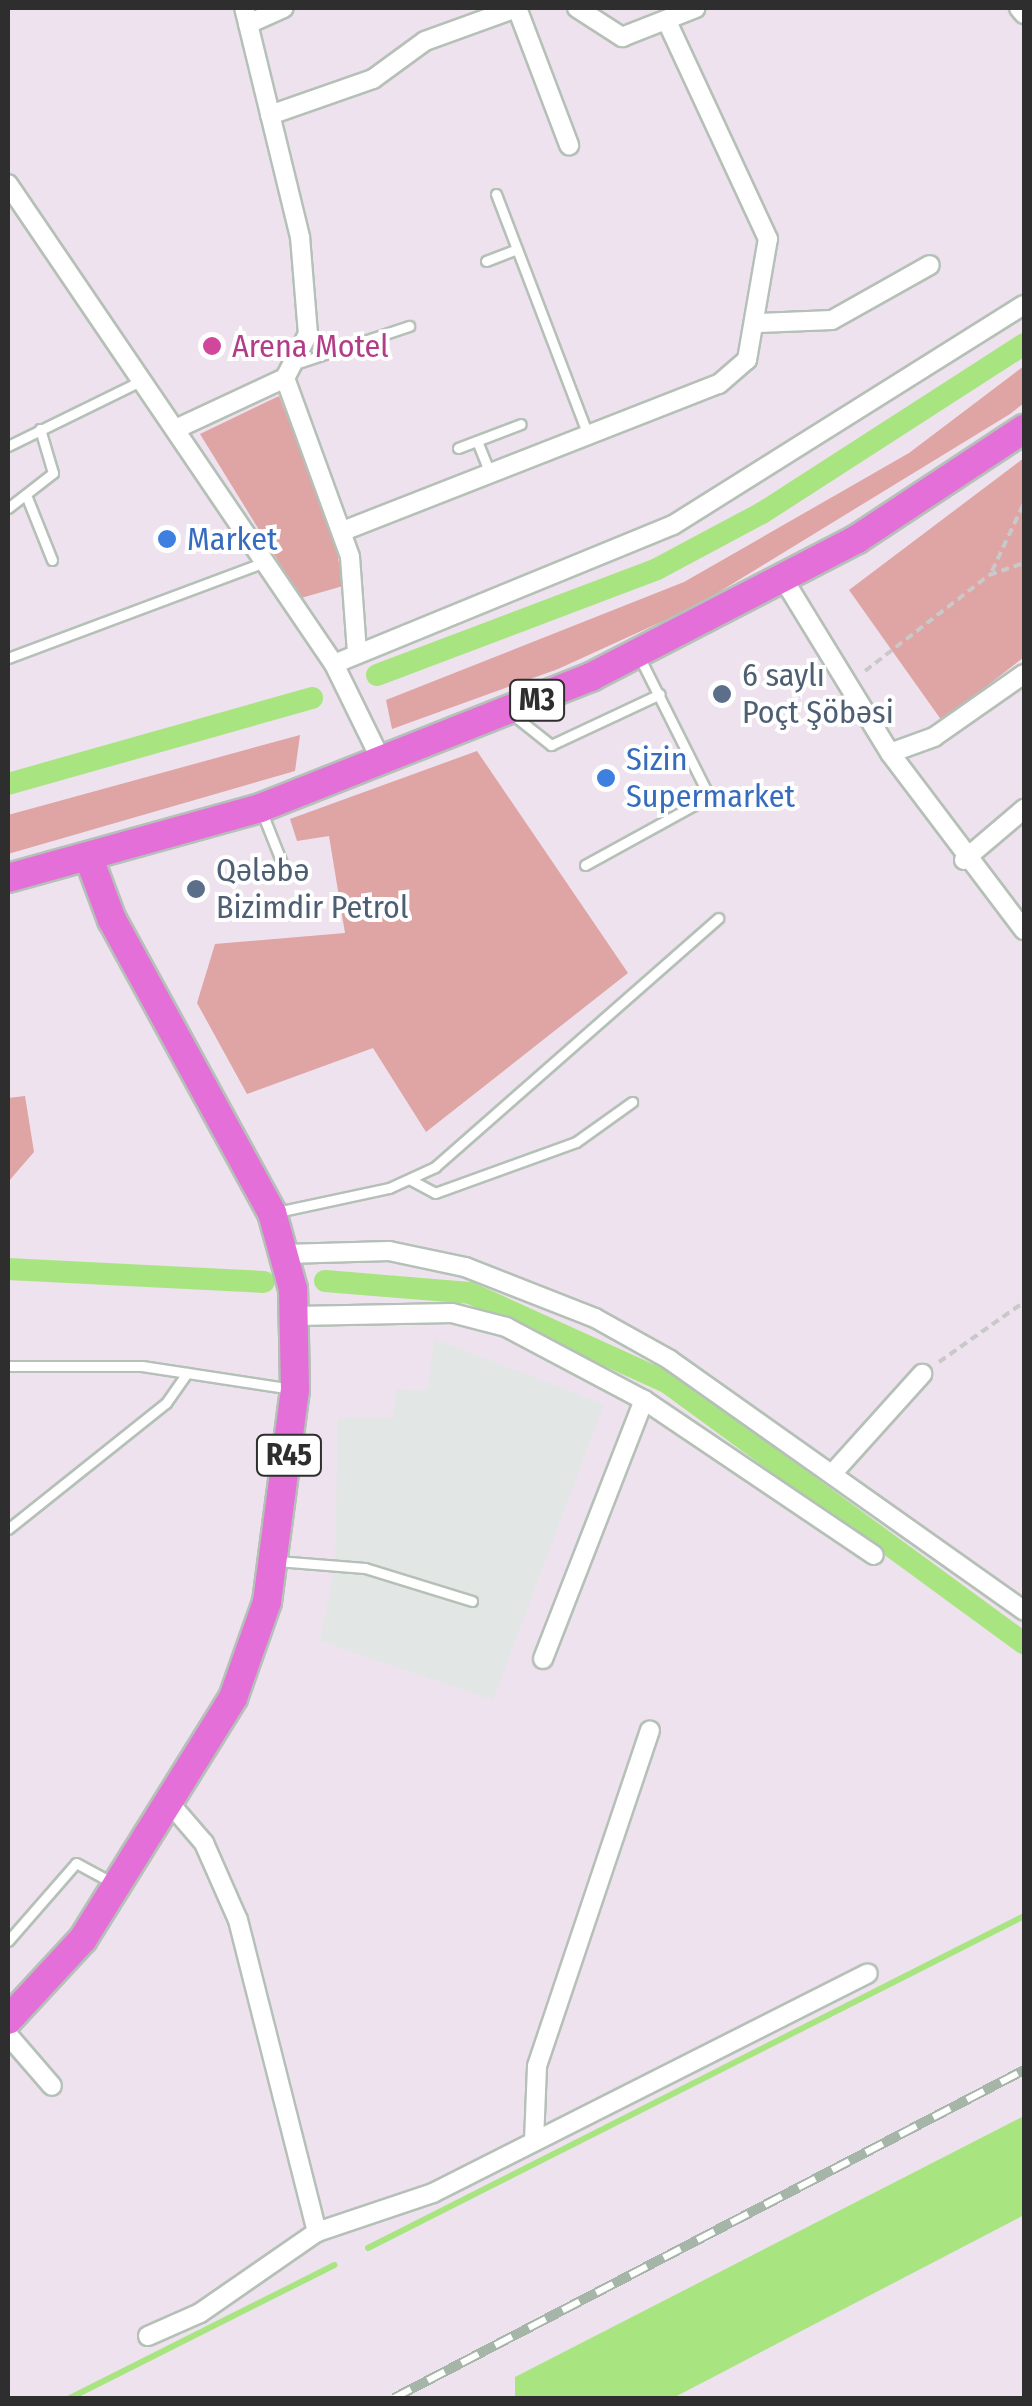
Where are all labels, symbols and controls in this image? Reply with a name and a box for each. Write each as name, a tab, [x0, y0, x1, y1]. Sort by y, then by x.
place label: Arena Motel	[232, 327, 389, 365]
marker: Arena Motel	[201, 335, 223, 357]
place label: Market	[187, 520, 277, 558]
marker: Market	[156, 528, 178, 550]
place label: 6 saylı Poçt Şöbəsi	[742, 657, 894, 732]
road number: M3	[507, 675, 567, 725]
marker: 6 saylı Poçt Şöbəsi	[711, 683, 733, 705]
place label: Sizin Supermarket	[626, 741, 795, 816]
marker: Sizin Supermarket	[595, 767, 617, 789]
place label: Qələbə Bizimdir Petrol	[216, 852, 408, 927]
marker: Qələbə Bizimdir Petrol	[185, 878, 207, 900]
road number: R45	[254, 1430, 324, 1480]

